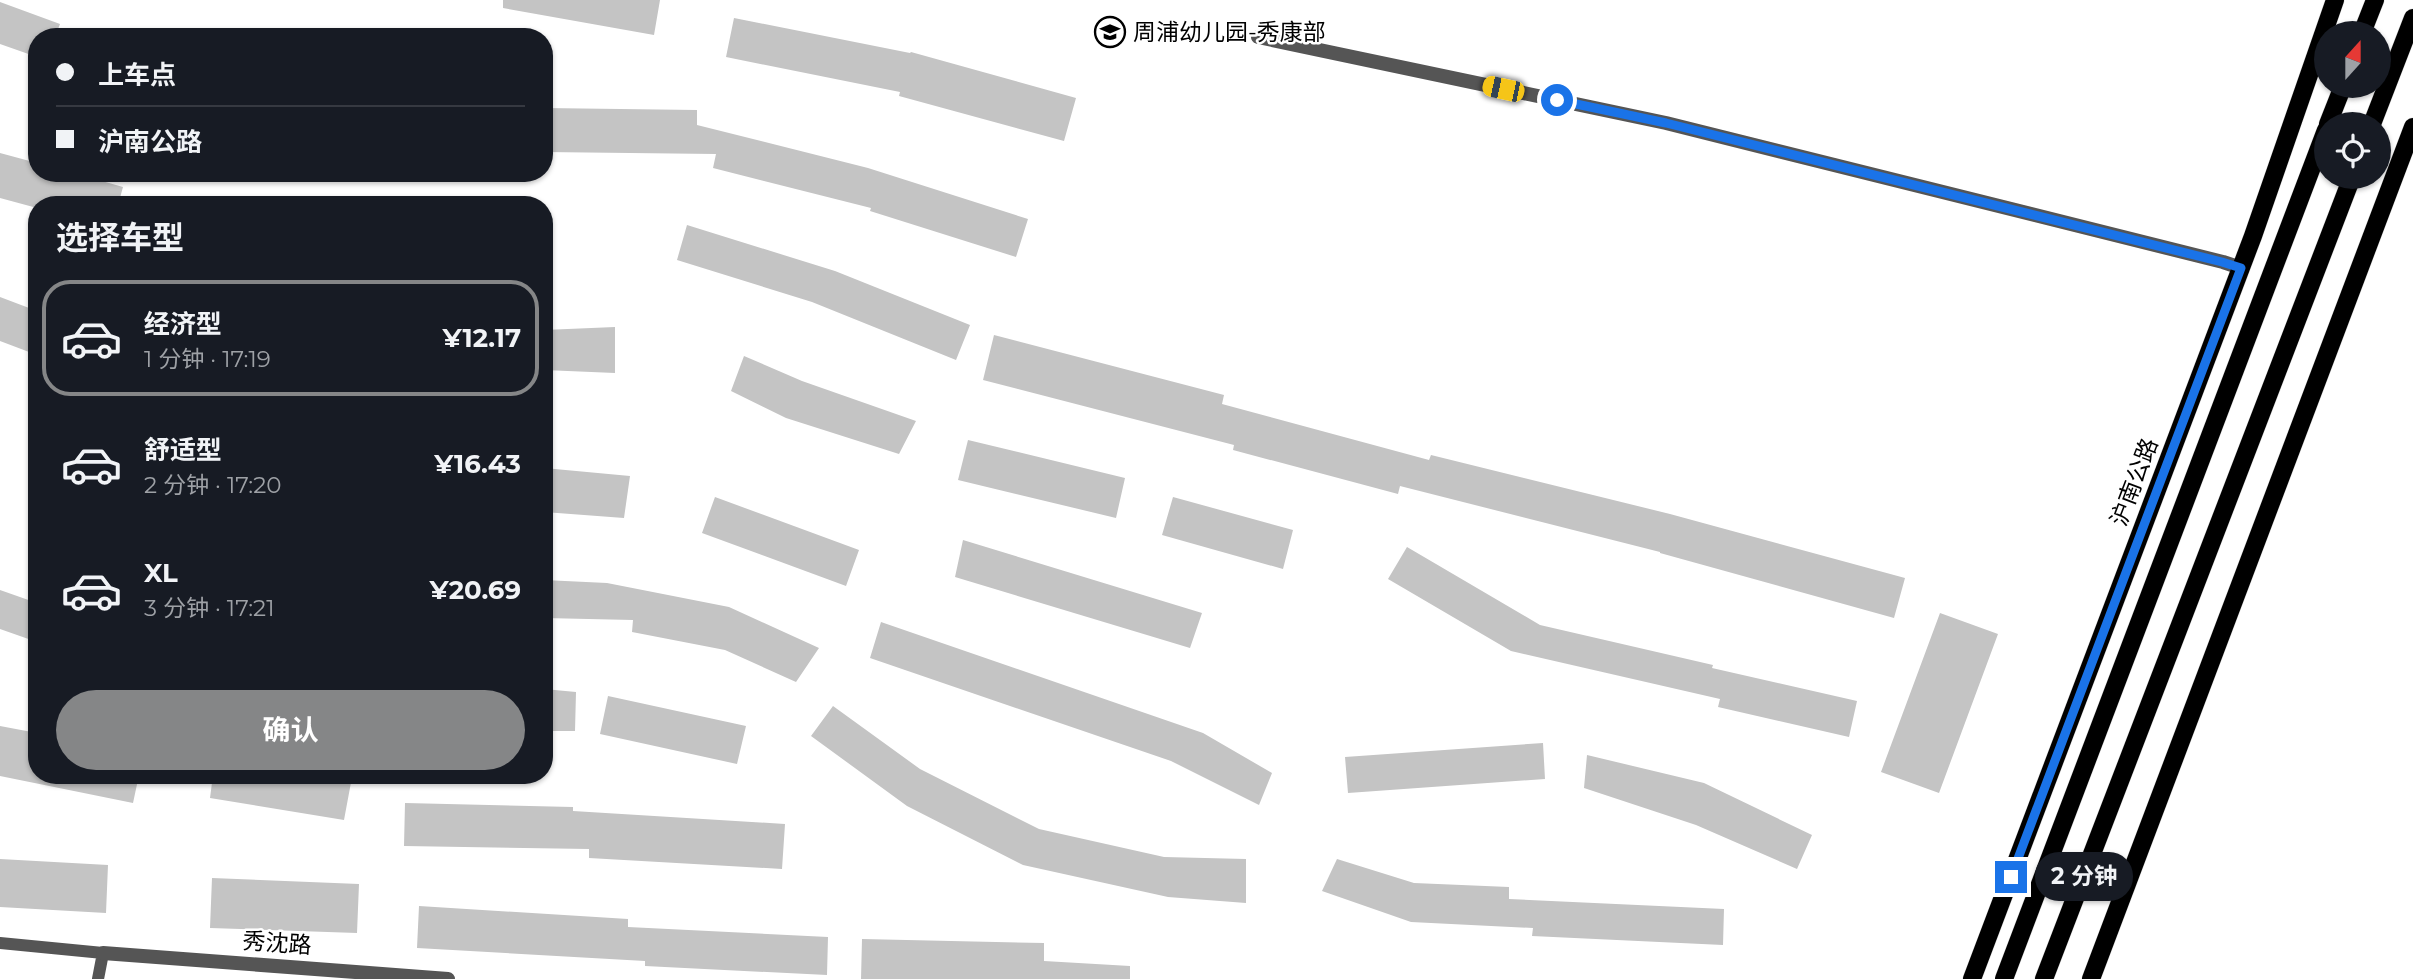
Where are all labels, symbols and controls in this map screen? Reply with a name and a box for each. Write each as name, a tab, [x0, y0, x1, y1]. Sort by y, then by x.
school or university icon: 周浦幼儿园-秀康部	[1093, 15, 1127, 49]
place label: 周浦幼儿园-秀康部	[1133, 18, 1326, 46]
north arrow	[2314, 21, 2390, 98]
map controls	[2314, 21, 2391, 189]
text: 上车点	[98, 59, 176, 91]
car	[1481, 74, 1526, 104]
route start	[1541, 84, 1573, 116]
button: locate	[2314, 112, 2391, 189]
text: 沪南公路	[98, 126, 202, 158]
text: 选择车型	[56, 218, 184, 257]
icon: car	[60, 307, 123, 370]
text: 经济型	[144, 308, 222, 340]
text: ¥12.17	[443, 322, 521, 354]
text: 1 分钟 · 17:19	[144, 345, 271, 373]
icon: car	[60, 433, 123, 496]
text: 舒适型	[144, 434, 222, 466]
street label: 沪南公路	[2104, 434, 2164, 530]
text: ¥16.43	[434, 448, 521, 480]
text: 2 分钟 · 17:20	[144, 471, 281, 499]
text: XL	[144, 557, 178, 589]
icon: car	[60, 559, 123, 622]
text: ¥20.69	[430, 574, 521, 606]
text: 3 分钟 · 17:21	[144, 594, 274, 622]
button: 确认	[56, 690, 525, 770]
callout: 2 分钟	[2036, 852, 2134, 902]
route end	[1995, 861, 2027, 893]
text: 2 分钟	[2051, 862, 2117, 890]
street label: 秀沈路	[242, 927, 312, 959]

